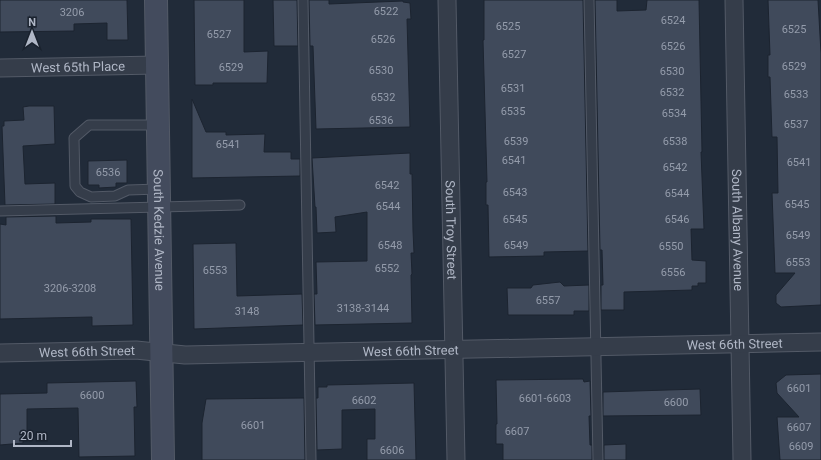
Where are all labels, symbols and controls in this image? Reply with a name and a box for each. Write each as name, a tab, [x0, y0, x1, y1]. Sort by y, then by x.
house number: 6522	[374, 5, 398, 18]
house number: 3206	[60, 6, 84, 19]
north arrow	[12, 12, 52, 52]
house number: 6524	[661, 14, 685, 27]
text: N	[28, 16, 36, 29]
house number: 6525	[496, 20, 520, 33]
house number: 6525	[782, 23, 806, 36]
house number: 6527	[207, 28, 231, 41]
house number: 6526	[371, 33, 395, 46]
house number: 6526	[661, 40, 685, 53]
house number: 6527	[502, 48, 526, 61]
street label: West 65th Place	[31, 58, 125, 75]
house number: 6529	[782, 60, 806, 73]
house number: 6529	[219, 61, 243, 74]
house number: 6530	[369, 64, 393, 77]
house number: 6530	[660, 65, 684, 78]
house number: 6531	[501, 82, 525, 95]
house number: 6532	[660, 86, 684, 99]
house number: 6533	[784, 88, 808, 101]
house number: 6532	[371, 91, 395, 104]
house number: 6535	[501, 105, 525, 118]
house number: 6534	[662, 107, 686, 120]
house number: 6536	[369, 114, 393, 127]
house number: 6537	[784, 118, 808, 131]
house number: 6539	[504, 135, 528, 148]
house number: 6538	[663, 135, 687, 148]
house number: 6541	[216, 138, 240, 151]
house number: 6541	[502, 154, 526, 167]
house number: 6541	[787, 156, 811, 169]
house number: 6542	[663, 161, 687, 174]
house number: 6536	[96, 166, 120, 179]
street label: South Kedzie Avenue	[151, 169, 168, 291]
street label: South Albany Avenue	[729, 169, 747, 291]
house number: 6542	[375, 179, 399, 192]
street label: South Troy Street	[443, 180, 460, 280]
house number: 6543	[503, 186, 527, 199]
house number: 6544	[665, 187, 689, 200]
house number: 6545	[785, 198, 809, 211]
house number: 6544	[376, 200, 400, 213]
house number: 6545	[503, 213, 527, 226]
house number: 6546	[665, 213, 689, 226]
house number: 6549	[786, 229, 810, 242]
house number: 6548	[378, 239, 402, 252]
house number: 6549	[504, 239, 528, 252]
house number: 6550	[659, 240, 683, 253]
house number: 6553	[786, 256, 810, 269]
house number: 6552	[375, 262, 399, 275]
house number: 6553	[203, 264, 227, 277]
house number: 6556	[661, 266, 685, 279]
house number: 3206-3208	[44, 282, 96, 295]
house number: 6557	[536, 294, 560, 307]
house number: 3138-3144	[337, 302, 389, 315]
house number: 3148	[235, 305, 259, 318]
street label: West 66th Street	[686, 335, 783, 352]
street label: West 66th Street	[362, 342, 459, 359]
street label: West 66th Street	[39, 343, 135, 360]
house number: 6601	[787, 382, 811, 395]
house number: 6600	[80, 389, 104, 402]
house number: 6601-6603	[519, 392, 571, 405]
house number: 6602	[352, 394, 376, 407]
house number: 6600	[664, 396, 688, 409]
house number: 6601	[241, 419, 265, 432]
house number: 6607	[787, 421, 811, 434]
scale bar	[14, 422, 71, 448]
house number: 6607	[505, 425, 529, 438]
text: 20 m	[20, 429, 47, 443]
house number: 6609	[789, 440, 813, 453]
house number: 6606	[380, 444, 404, 457]

